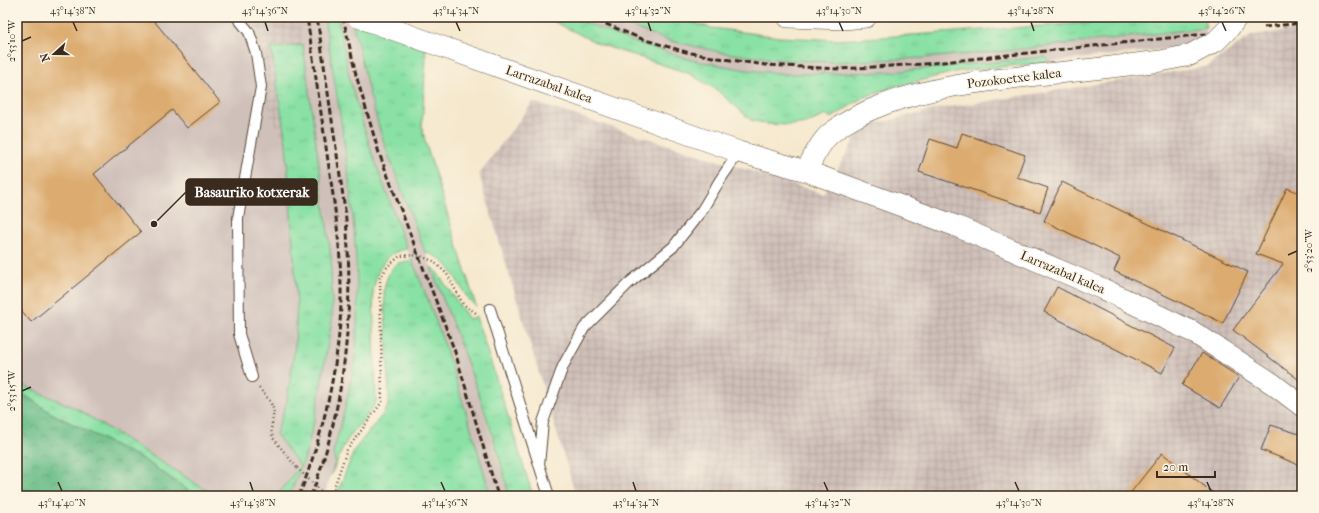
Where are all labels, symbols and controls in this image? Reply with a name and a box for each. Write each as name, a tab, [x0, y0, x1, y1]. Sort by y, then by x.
text: 43°14'38"N	[50, 5, 96, 17]
text: 43°14'36"N	[242, 5, 289, 17]
text: 43°14'34"N	[433, 5, 480, 17]
text: 43°14'32"N	[625, 5, 671, 17]
text: 43°14'30"N	[816, 5, 863, 17]
text: 43°14'28"N	[1008, 5, 1055, 17]
text: 43°14'26"N	[1198, 5, 1246, 17]
text: 2°53'10"W	[6, 19, 18, 62]
north arrow	[34, 34, 74, 74]
text: N	[37, 51, 53, 64]
street label: Larrazabal kalea	[504, 62, 595, 106]
street label: Pozokoetxe kalea	[966, 65, 1063, 91]
callout: Basauriko kotxerak	[186, 179, 317, 205]
text: Basauriko kotxerak	[195, 184, 310, 201]
text: 2°53'20"W	[1303, 228, 1315, 273]
street label: Larrazabal kalea	[1018, 247, 1109, 297]
text: 2°53'15"W	[6, 369, 18, 411]
scale bar	[1157, 453, 1215, 479]
text: 20 m	[1163, 460, 1188, 474]
text: 43°14'40"N	[38, 497, 86, 509]
text: 43°14'38"N	[230, 497, 276, 509]
text: 43°14'36"N	[422, 497, 469, 509]
text: 43°14'34"N	[613, 497, 660, 509]
text: 43°14'32"N	[805, 497, 851, 509]
text: 43°14'30"N	[996, 497, 1043, 509]
text: 43°14'28"N	[1188, 497, 1235, 509]

